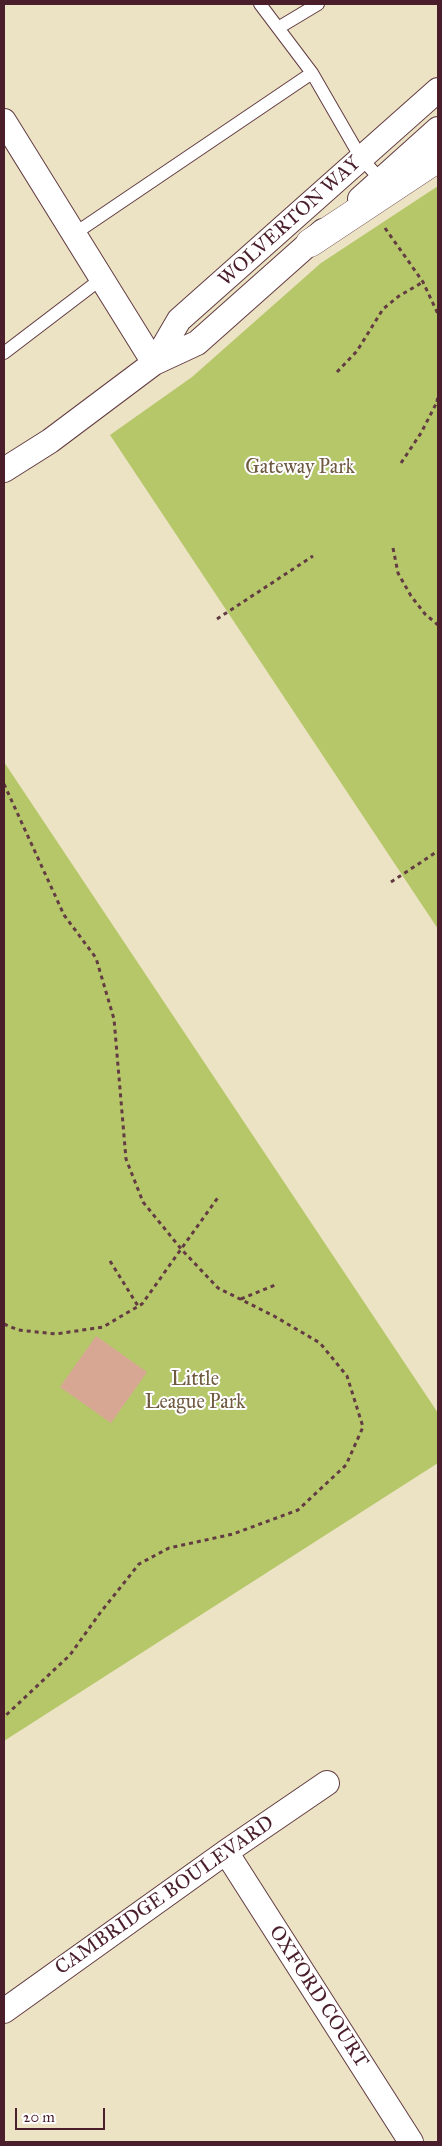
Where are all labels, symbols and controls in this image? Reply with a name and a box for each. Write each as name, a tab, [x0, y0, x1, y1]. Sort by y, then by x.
street label: WOLVERTON WAY	[214, 152, 366, 292]
park label: Gateway Park	[245, 456, 355, 480]
park label: Little League Park	[145, 1368, 245, 1415]
street label: CAMBRIDGE BOULEVARD	[51, 1811, 279, 1981]
street label: OXFORD COURT	[263, 1921, 373, 2073]
scale bar	[18, 2098, 108, 2130]
text: 20 m	[23, 2108, 55, 2126]

